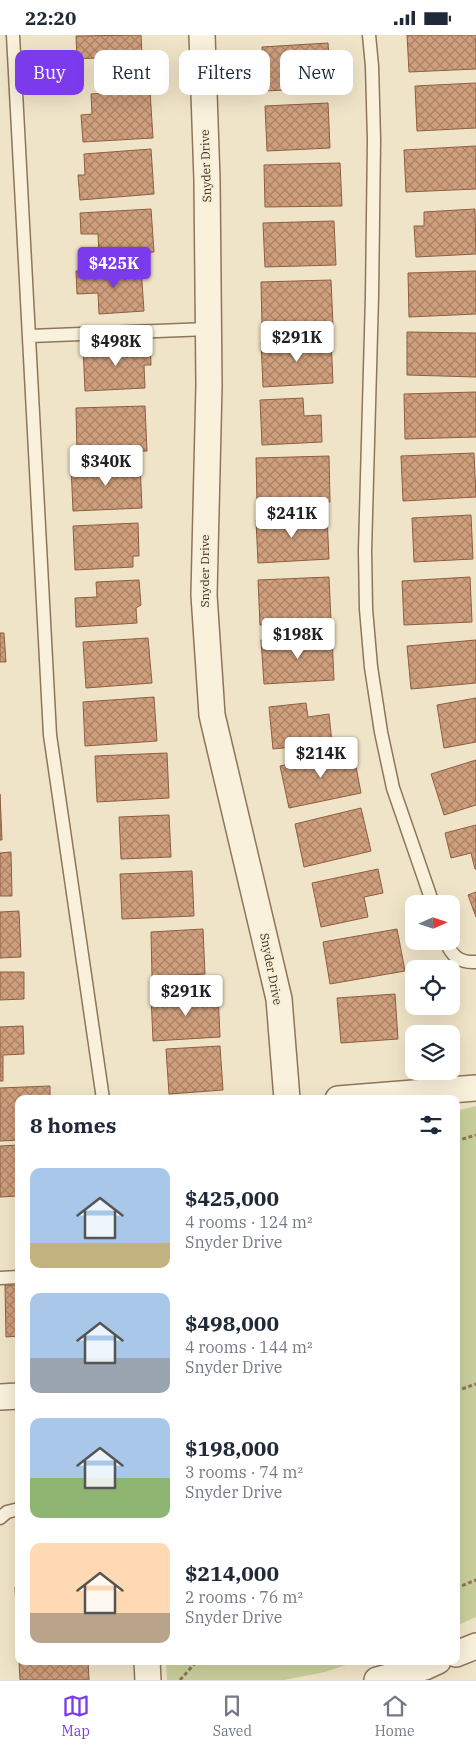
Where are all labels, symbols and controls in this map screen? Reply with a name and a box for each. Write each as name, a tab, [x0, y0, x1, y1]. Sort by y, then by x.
text: 22:20	[25, 6, 76, 30]
chip: Buy	[15, 50, 84, 95]
chip: Rent	[94, 50, 169, 95]
chip: Filters	[179, 50, 270, 95]
chip: New	[280, 50, 353, 95]
street label: Snyder Drive	[197, 129, 214, 203]
pin: $425K	[79, 247, 149, 289]
text: $425K	[89, 253, 139, 273]
pin: $291K	[262, 321, 332, 363]
pin: $498K	[81, 325, 151, 367]
text: $291K	[272, 327, 322, 347]
text: $498K	[91, 331, 141, 351]
pin: $340K	[71, 445, 141, 487]
text: $340K	[81, 451, 131, 471]
pin: $241K	[257, 497, 327, 539]
text: $241K	[267, 503, 317, 523]
street label: Snyder Drive	[197, 535, 212, 608]
pin: $198K	[263, 617, 333, 660]
text: $198K	[273, 624, 323, 644]
pin: $214K	[286, 737, 356, 779]
text: $214K	[296, 743, 346, 763]
north arrow	[405, 895, 460, 950]
map controls	[405, 895, 460, 1080]
street label: Snyder Drive	[257, 932, 286, 1006]
button: locate	[405, 960, 460, 1015]
pin: $291K	[151, 975, 221, 1017]
text: $291K	[161, 981, 211, 1001]
button: layers	[405, 1025, 460, 1080]
text: 8 homes	[30, 1111, 116, 1139]
icon: filters	[417, 1111, 445, 1139]
text: $425,000	[185, 1184, 279, 1212]
icon: home	[70, 1188, 130, 1248]
text: 4 rooms · 124 m²	[185, 1212, 313, 1232]
text: Snyder Drive	[185, 1232, 282, 1252]
text: $498,000	[185, 1309, 279, 1337]
icon: home	[70, 1313, 130, 1373]
text: 4 rooms · 144 m²	[185, 1337, 313, 1357]
text: Snyder Drive	[185, 1357, 282, 1377]
text: $198,000	[185, 1434, 279, 1462]
icon: home	[70, 1438, 130, 1498]
text: 3 rooms · 74 m²	[185, 1462, 303, 1482]
text: Snyder Drive	[185, 1482, 282, 1502]
text: $214,000	[185, 1559, 279, 1587]
icon: home	[70, 1563, 130, 1623]
text: 2 rooms · 76 m²	[185, 1587, 303, 1607]
text: Snyder Drive	[185, 1607, 282, 1627]
tab: Map	[61, 1692, 90, 1740]
tab: Saved	[213, 1692, 252, 1740]
tab: Home	[375, 1692, 415, 1740]

